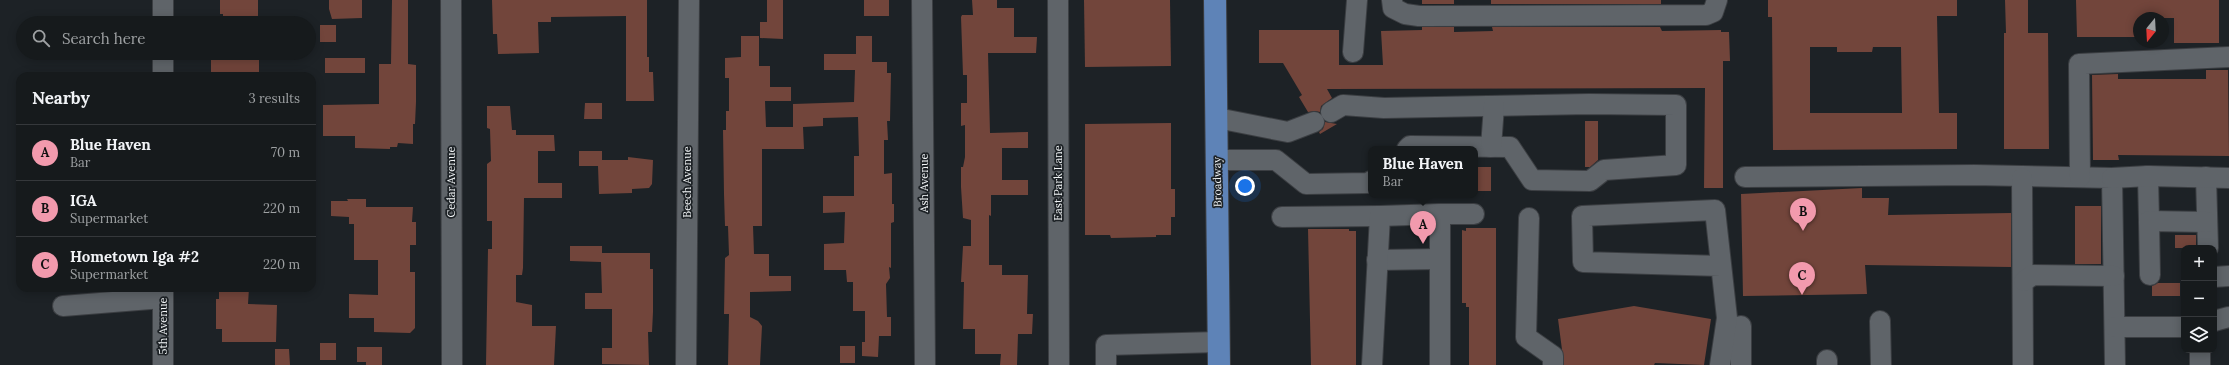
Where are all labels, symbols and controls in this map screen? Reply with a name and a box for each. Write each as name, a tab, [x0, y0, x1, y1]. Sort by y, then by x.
north arrow	[2133, 12, 2169, 48]
search box	[16, 16, 316, 60]
icon: search	[30, 27, 52, 49]
text: Search here	[62, 29, 145, 48]
text: Nearby	[32, 87, 90, 109]
text: 3 results	[248, 90, 300, 107]
text: Blue Haven	[70, 135, 151, 154]
text: A	[41, 144, 49, 161]
text: 70 m	[271, 144, 300, 161]
street label: East Park Lane	[1051, 145, 1065, 221]
street label: Beech Avenue	[680, 146, 694, 218]
popup	[1368, 146, 1478, 198]
street label: Cedar Avenue	[444, 147, 458, 217]
text: Bar	[70, 154, 90, 171]
street label: Ash Avenue	[917, 154, 931, 213]
text: Blue Haven	[1383, 154, 1463, 173]
street label: Broadway	[1210, 157, 1224, 207]
text: Bar	[1383, 173, 1403, 190]
your location	[1235, 176, 1255, 196]
text: IGA	[70, 191, 97, 210]
pin: B	[1790, 198, 1816, 231]
text: B	[41, 200, 49, 217]
text: 220 m	[263, 200, 300, 217]
text: Supermarket	[70, 210, 148, 227]
pin: A	[1410, 211, 1436, 244]
map controls	[2181, 245, 2217, 353]
button: +	[2181, 245, 2217, 281]
text: Hometown Iga #2	[70, 247, 199, 266]
text: C	[41, 256, 49, 273]
text: 220 m	[263, 256, 300, 273]
pin: C	[1789, 262, 1815, 295]
text: Supermarket	[70, 266, 148, 283]
button: −	[2181, 281, 2217, 317]
street label: 5th Avenue	[156, 297, 170, 355]
button: layers	[2181, 317, 2217, 353]

